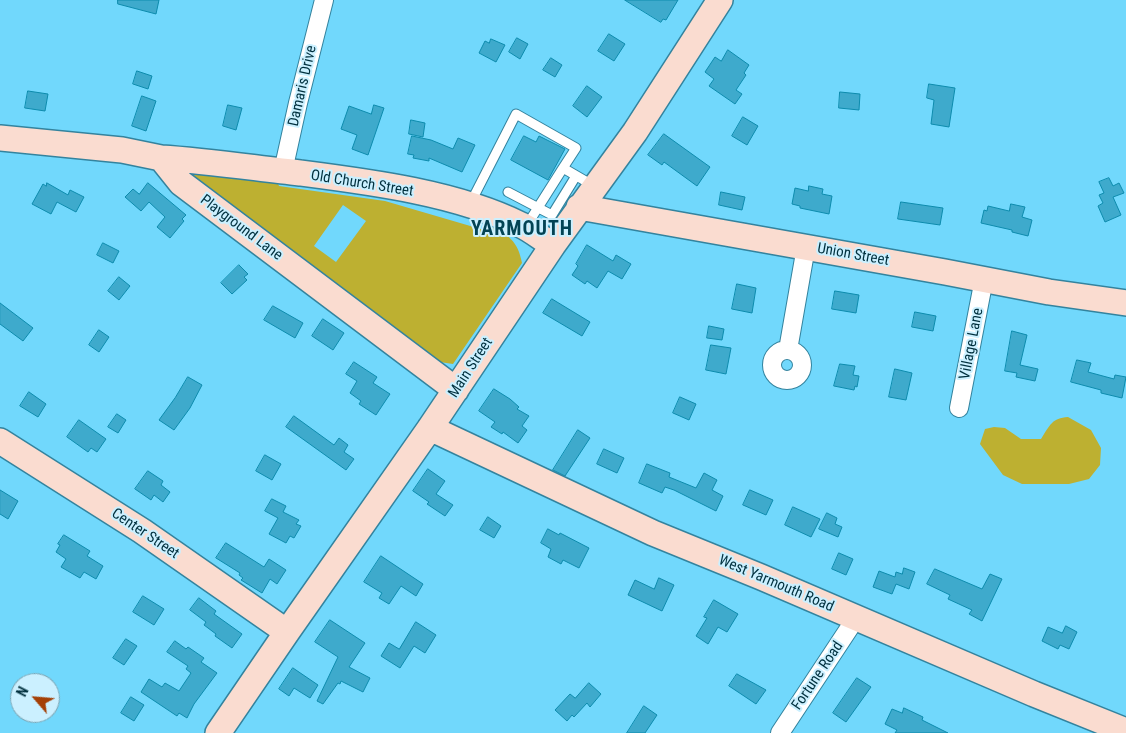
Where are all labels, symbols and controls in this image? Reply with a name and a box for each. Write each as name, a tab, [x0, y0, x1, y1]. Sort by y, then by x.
street label: Damaris Drive	[285, 44, 321, 128]
street label: Old Church Street	[309, 167, 415, 201]
street label: Playground Lane	[196, 191, 286, 265]
district label: YARMOUTH	[470, 218, 574, 242]
street label: Union Street	[816, 240, 890, 270]
street label: Village Lane	[956, 307, 988, 381]
street label: Main Street	[445, 335, 497, 401]
street label: Center Street	[108, 505, 182, 563]
street label: West Yarmouth Road	[716, 552, 836, 616]
street label: Fortune Road	[788, 638, 848, 714]
north arrow	[10, 673, 60, 723]
text: N	[13, 684, 32, 699]

